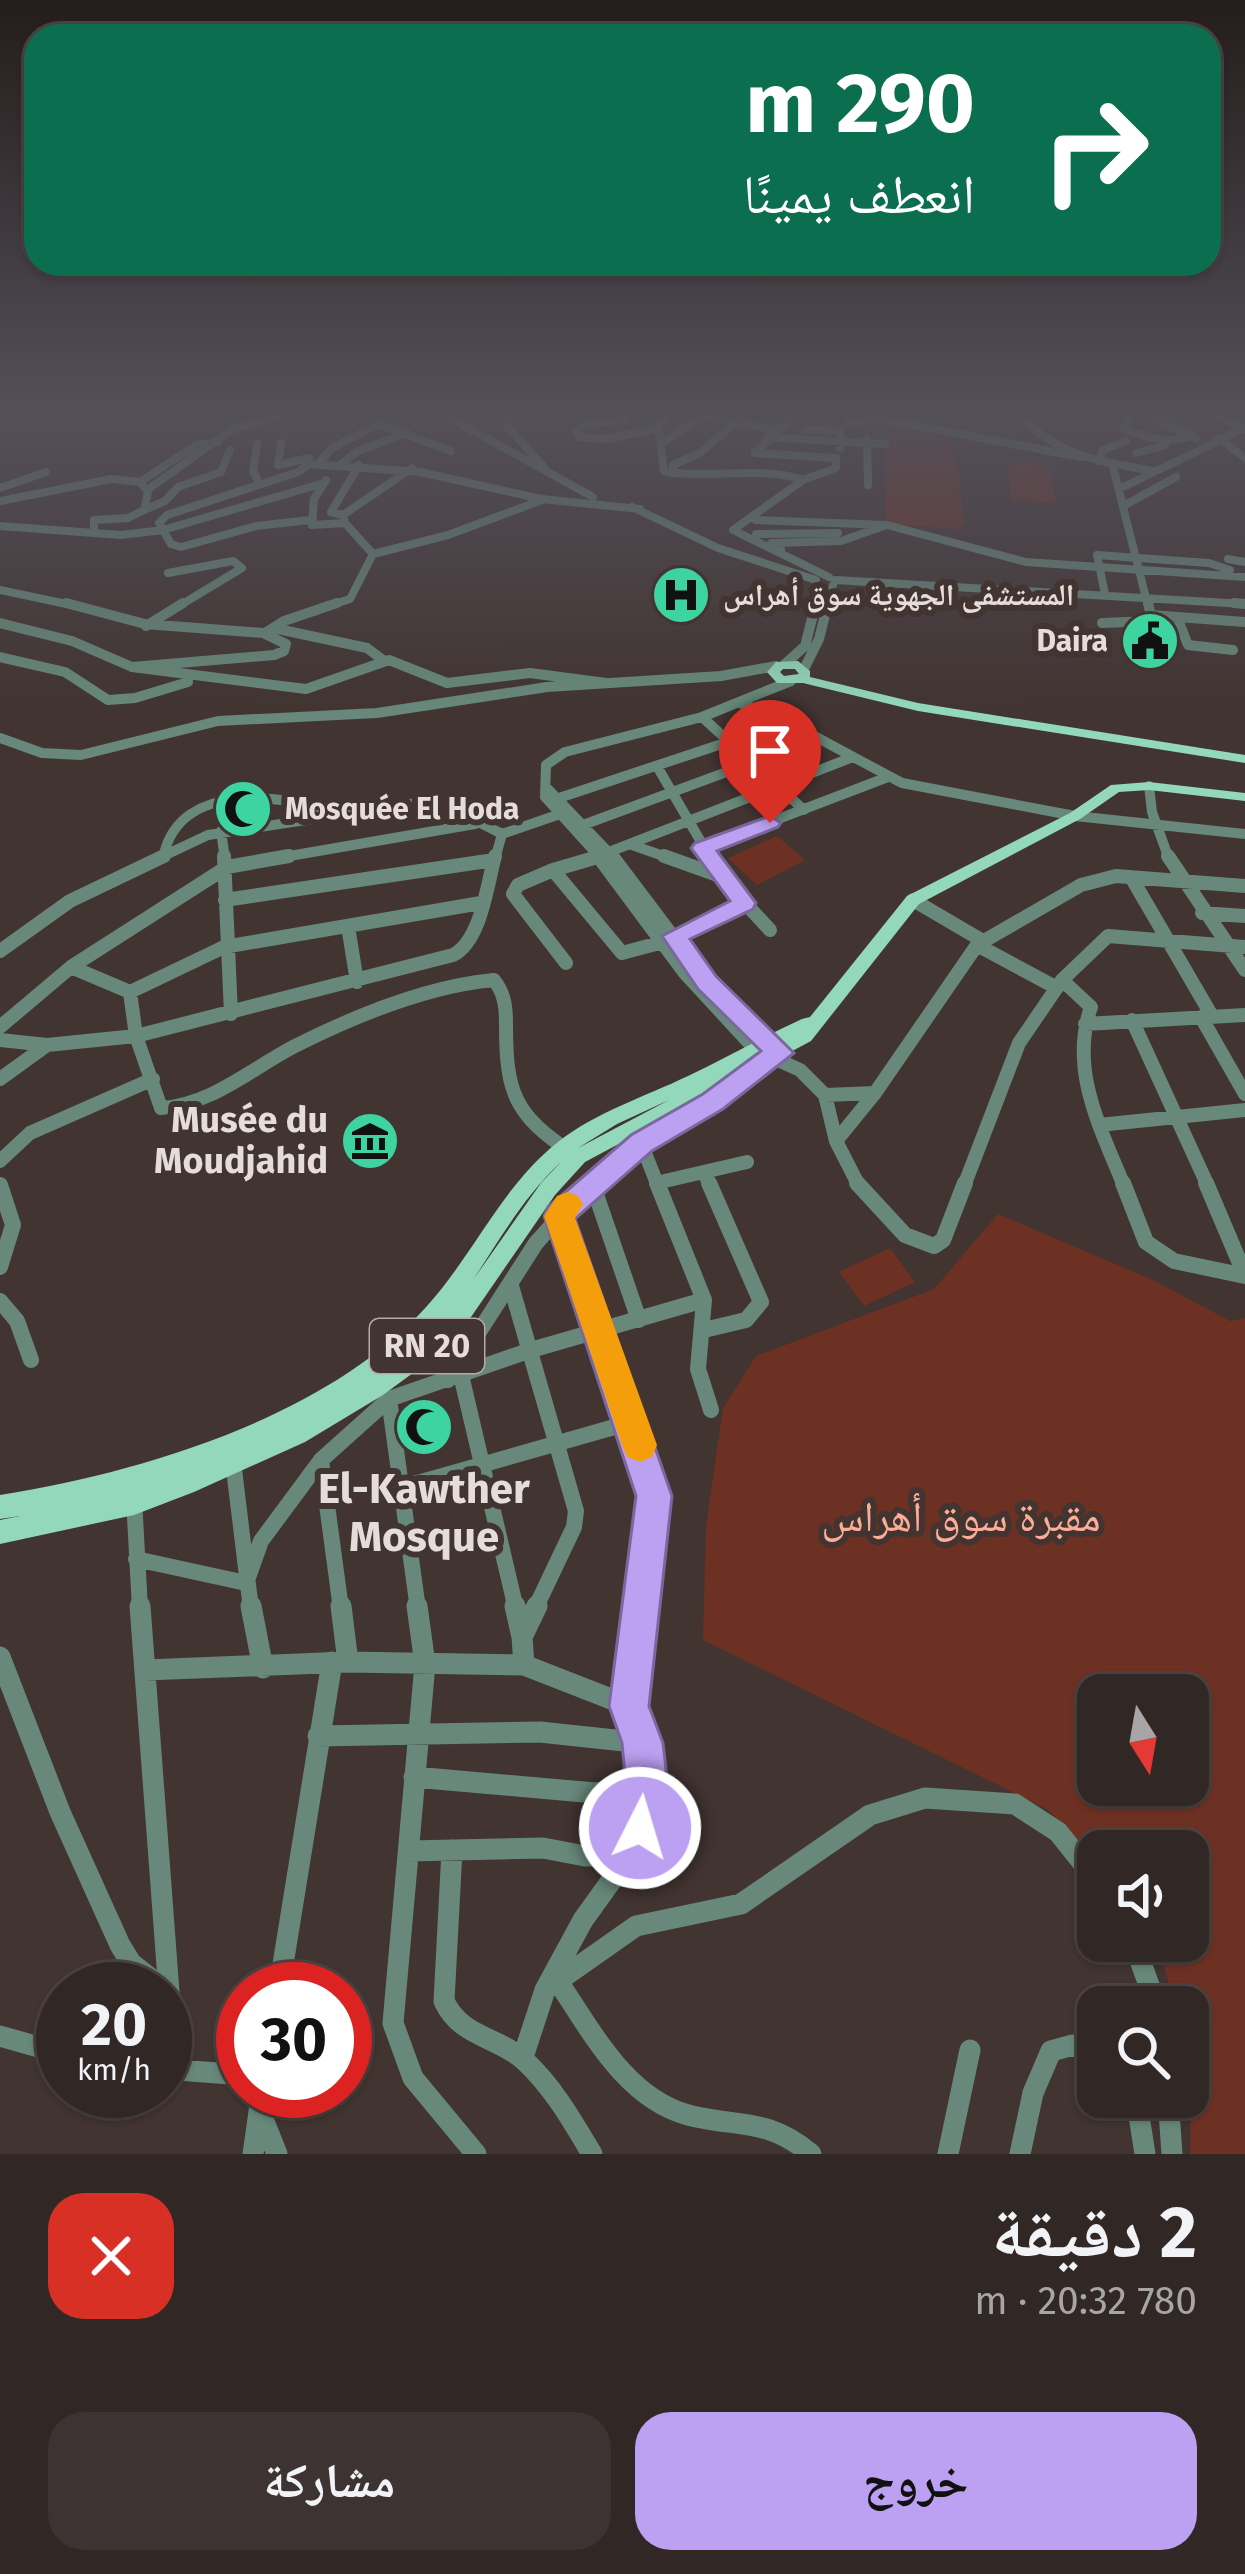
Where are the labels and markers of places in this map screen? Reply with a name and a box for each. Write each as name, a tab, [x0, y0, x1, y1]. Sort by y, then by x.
hospital icon: المستشفى الجهوية سوق أهراس	[650, 564, 712, 626]
place label: المستشفى الجهوية سوق أهراس	[723, 577, 1074, 613]
public building icon: Daira	[1119, 610, 1181, 672]
place label: Daira	[1036, 623, 1108, 659]
pin	[719, 700, 821, 823]
mosque icon: Mosquée El Hoda	[212, 778, 274, 840]
place label: Mosquée El Hoda	[285, 791, 519, 827]
place label: Musée du Moudjahid	[154, 1098, 328, 1183]
museum icon: Musée du Moudjahid	[339, 1110, 401, 1172]
mosque icon: El-Kawther Mosque	[393, 1396, 455, 1458]
place label: El-Kawther Mosque	[318, 1464, 530, 1562]

